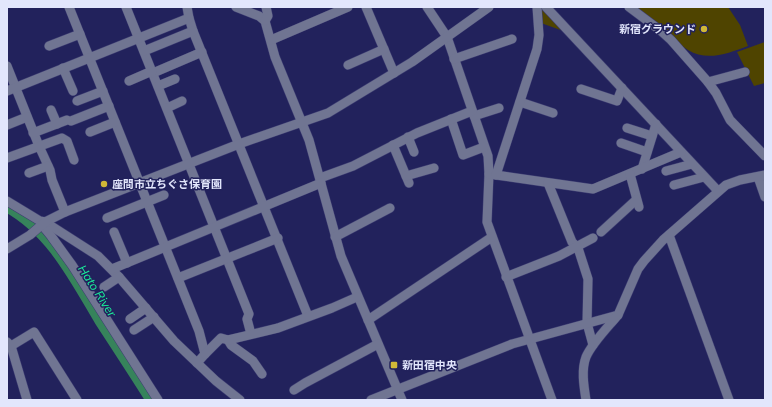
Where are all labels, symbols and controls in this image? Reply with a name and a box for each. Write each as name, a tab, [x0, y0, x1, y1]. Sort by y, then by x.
place label: 新宿グラウンド	[619, 22, 696, 36]
marker: 新宿グラウンド	[699, 24, 709, 34]
place label: 座間市立ちぐさ保育園	[112, 177, 222, 191]
marker: 座間市立ちぐさ保育園	[99, 179, 109, 189]
water label: Hato River	[75, 262, 120, 320]
place label: 新田宿中央	[402, 358, 457, 372]
marker: 新田宿中央	[389, 360, 399, 370]

